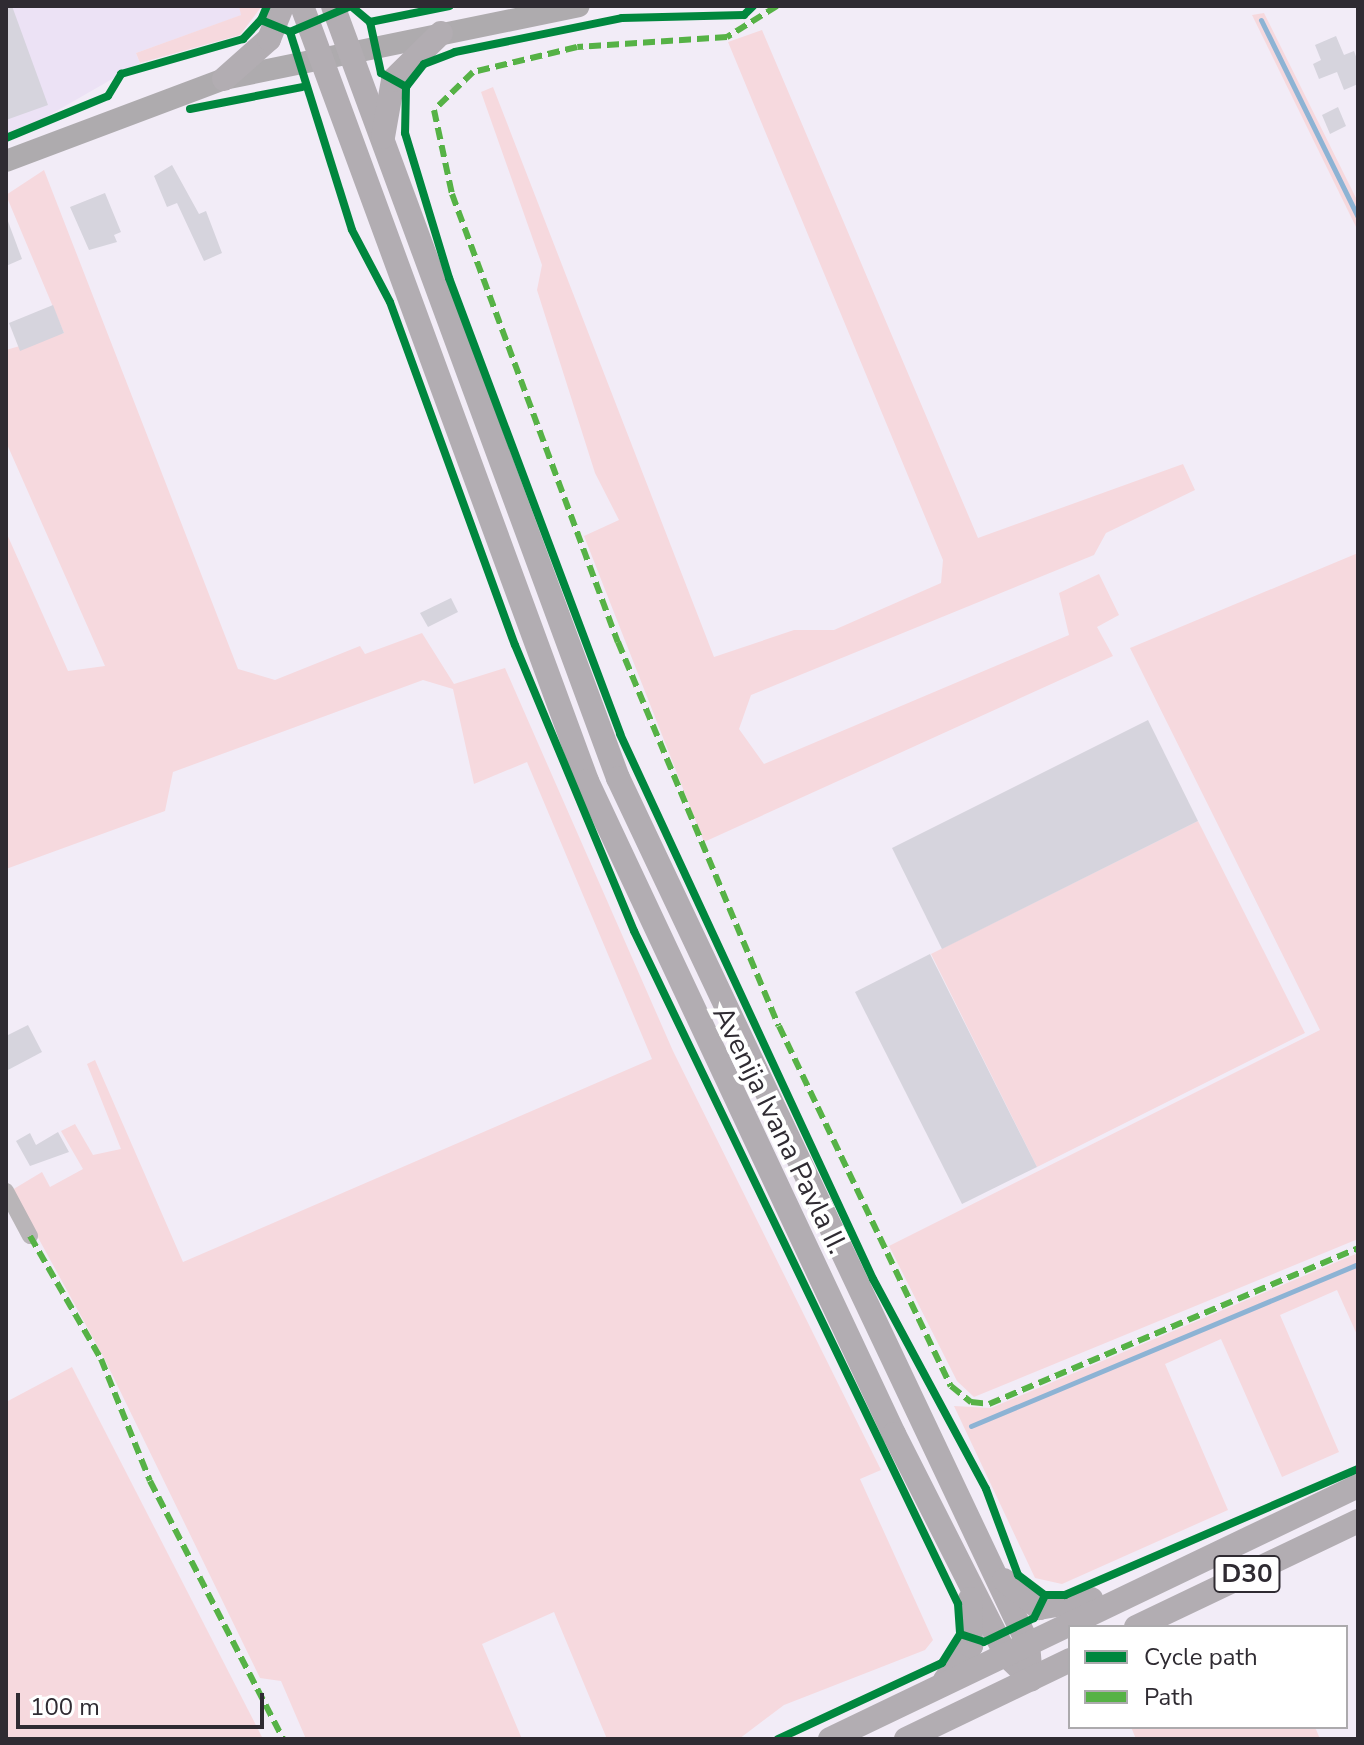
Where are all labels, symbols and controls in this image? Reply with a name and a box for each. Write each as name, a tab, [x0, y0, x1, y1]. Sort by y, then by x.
street label: Avenija Ivana Pavla II.	[705, 1001, 855, 1259]
road number: D30	[1213, 1552, 1281, 1596]
legend	[1068, 1625, 1348, 1729]
text: Cycle path	[1144, 1641, 1258, 1673]
scale bar	[20, 1677, 268, 1727]
text: Path	[1144, 1681, 1193, 1713]
text: 100 m	[30, 1691, 100, 1723]

